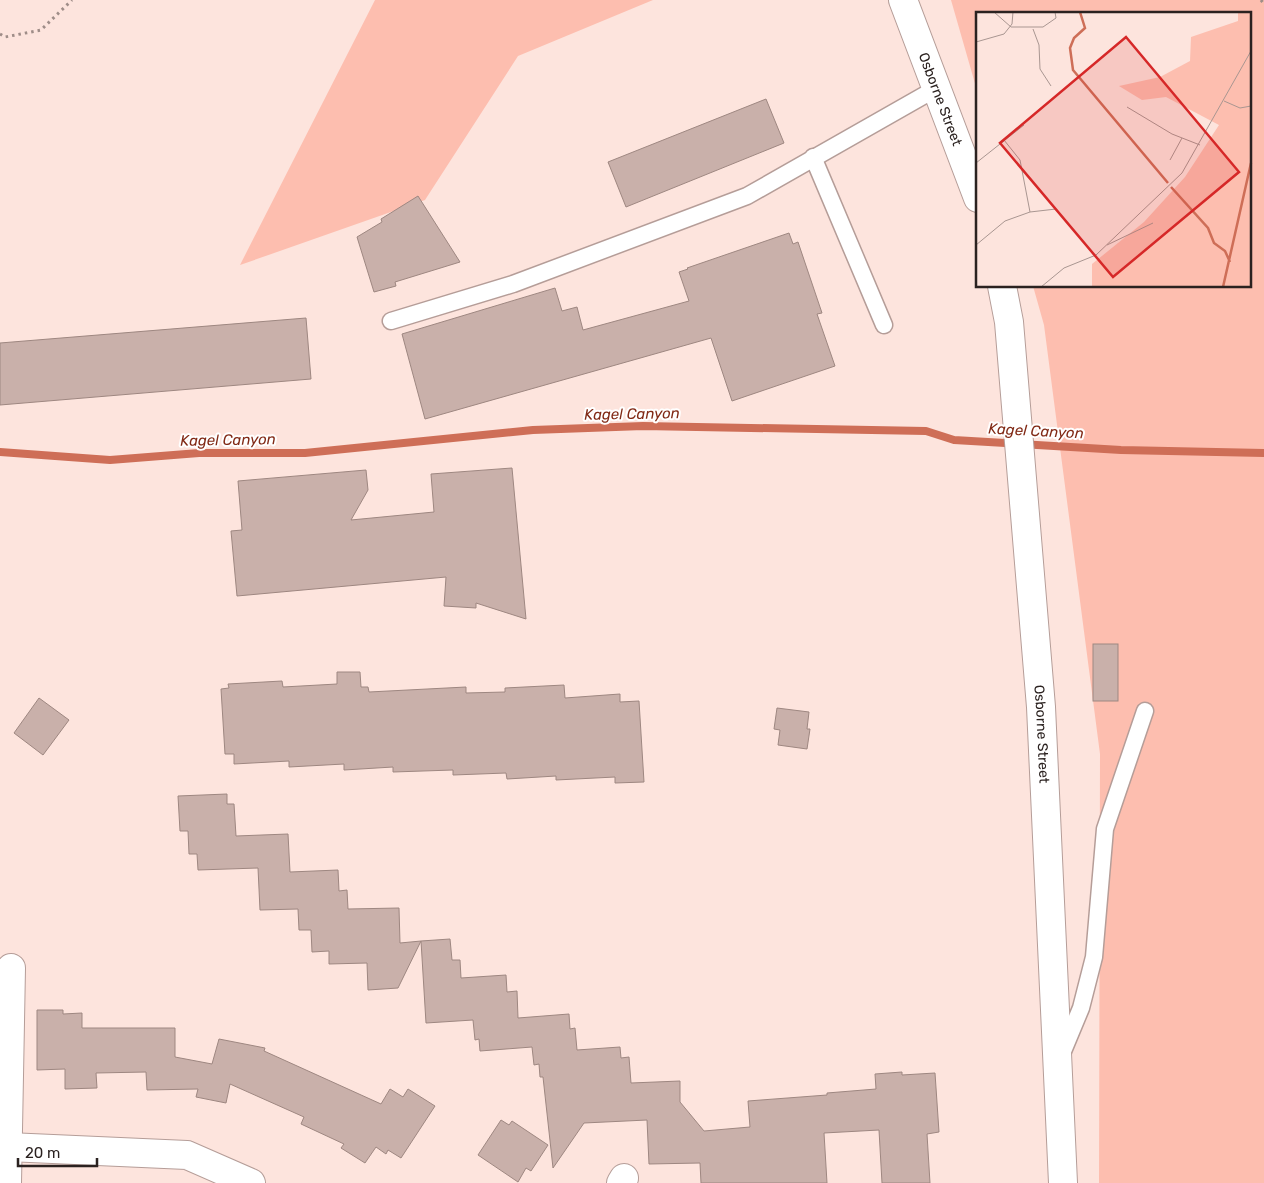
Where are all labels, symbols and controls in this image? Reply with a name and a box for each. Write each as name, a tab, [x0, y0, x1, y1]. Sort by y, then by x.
inset map	[976, 12, 1252, 288]
street label: Osborne Street	[915, 50, 966, 149]
water label: Kagel Canyon	[584, 404, 680, 424]
water label: Kagel Canyon	[988, 420, 1084, 442]
water label: Kagel Canyon	[180, 430, 276, 450]
street label: Osborne Street	[1030, 684, 1053, 784]
scale bar	[18, 1136, 96, 1168]
text: 20 m	[25, 1144, 60, 1162]

